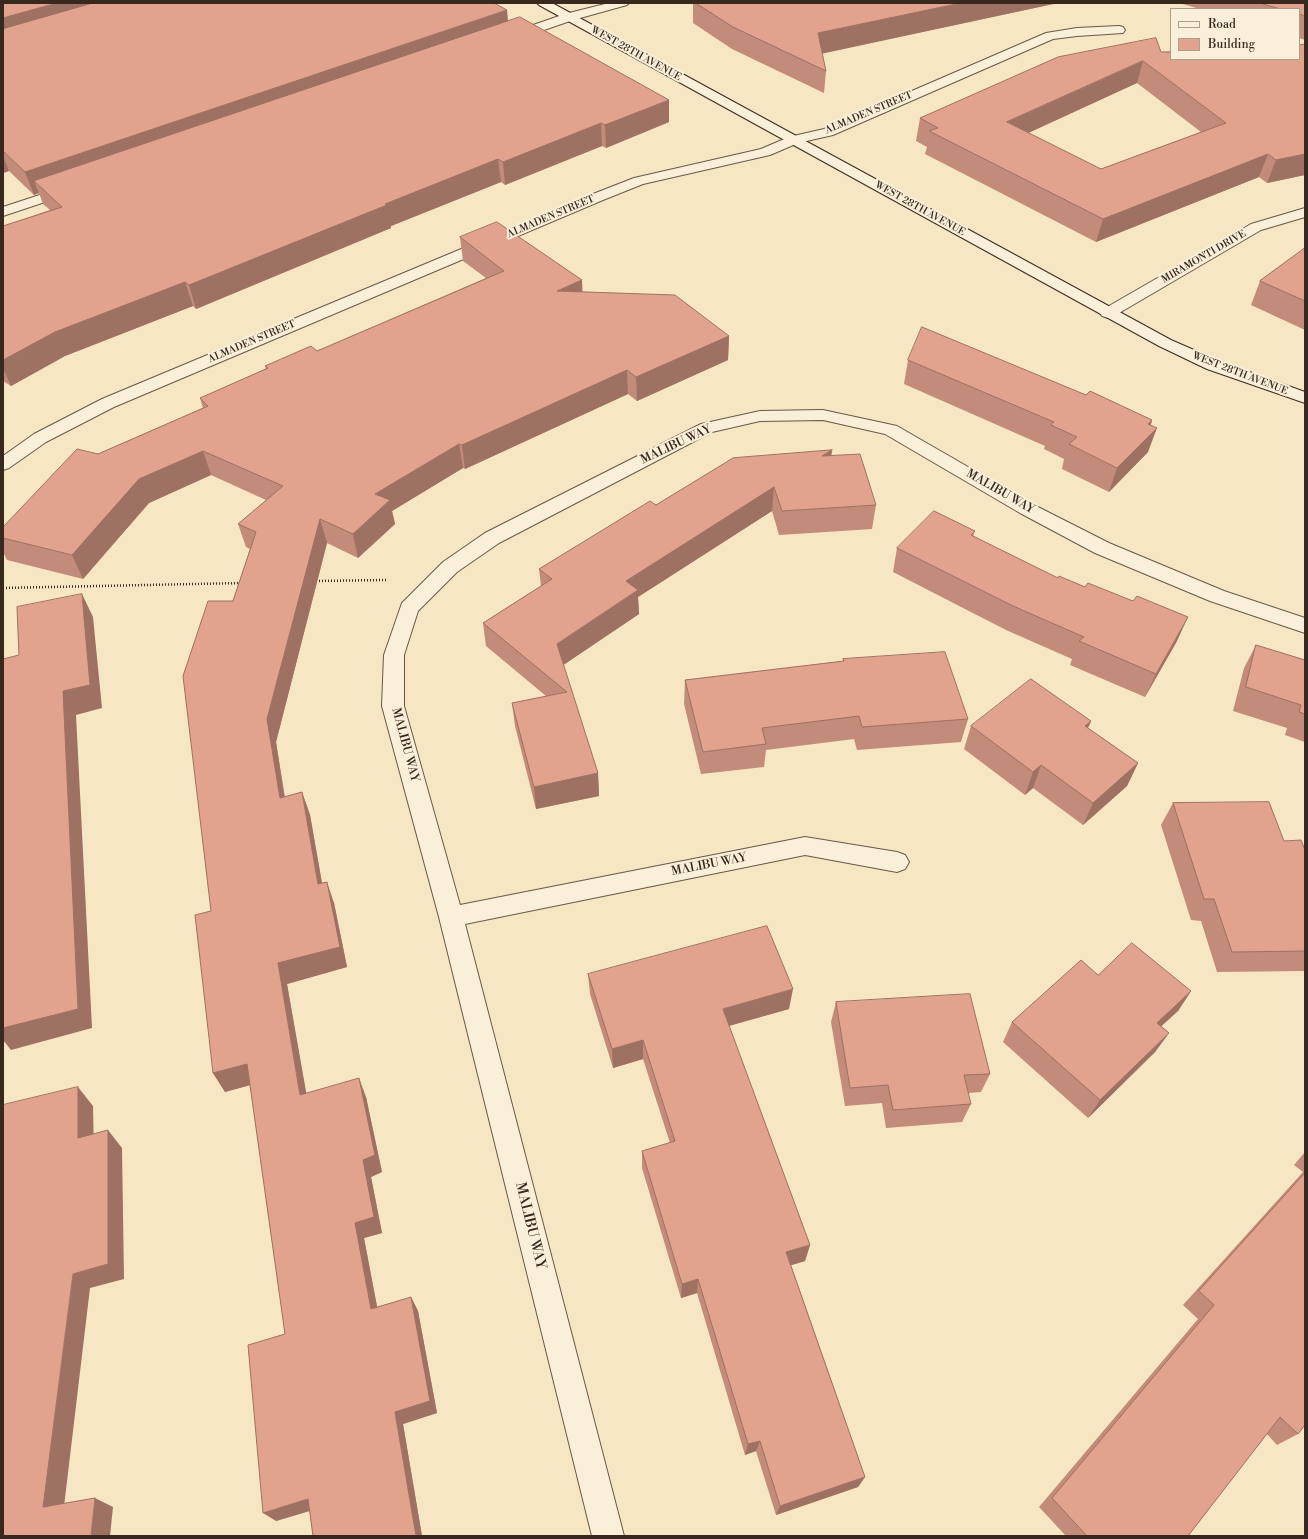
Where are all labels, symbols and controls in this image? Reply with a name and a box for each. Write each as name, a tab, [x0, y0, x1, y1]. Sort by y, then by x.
legend	[1170, 8, 1300, 60]
text: Road	[1208, 17, 1236, 32]
street label: WEST 28TH AVENUE	[589, 24, 683, 84]
text: Building	[1208, 37, 1255, 52]
street label: ALMADEN STREET	[824, 89, 914, 137]
street label: WEST 28TH AVENUE	[873, 179, 967, 239]
street label: ALMADEN STREET	[506, 193, 596, 241]
street label: MIRAMONTI DRIVE	[1160, 228, 1248, 286]
street label: ALMADEN STREET	[207, 318, 297, 366]
street label: WEST 28TH AVENUE	[1191, 350, 1289, 398]
street label: MALIBU WAY	[638, 422, 714, 468]
street label: MALIBU WAY	[963, 467, 1037, 517]
street label: MALIBU WAY	[388, 706, 422, 784]
street label: MALIBU WAY	[670, 851, 748, 879]
street label: MALIBU WAY	[511, 1181, 549, 1271]

